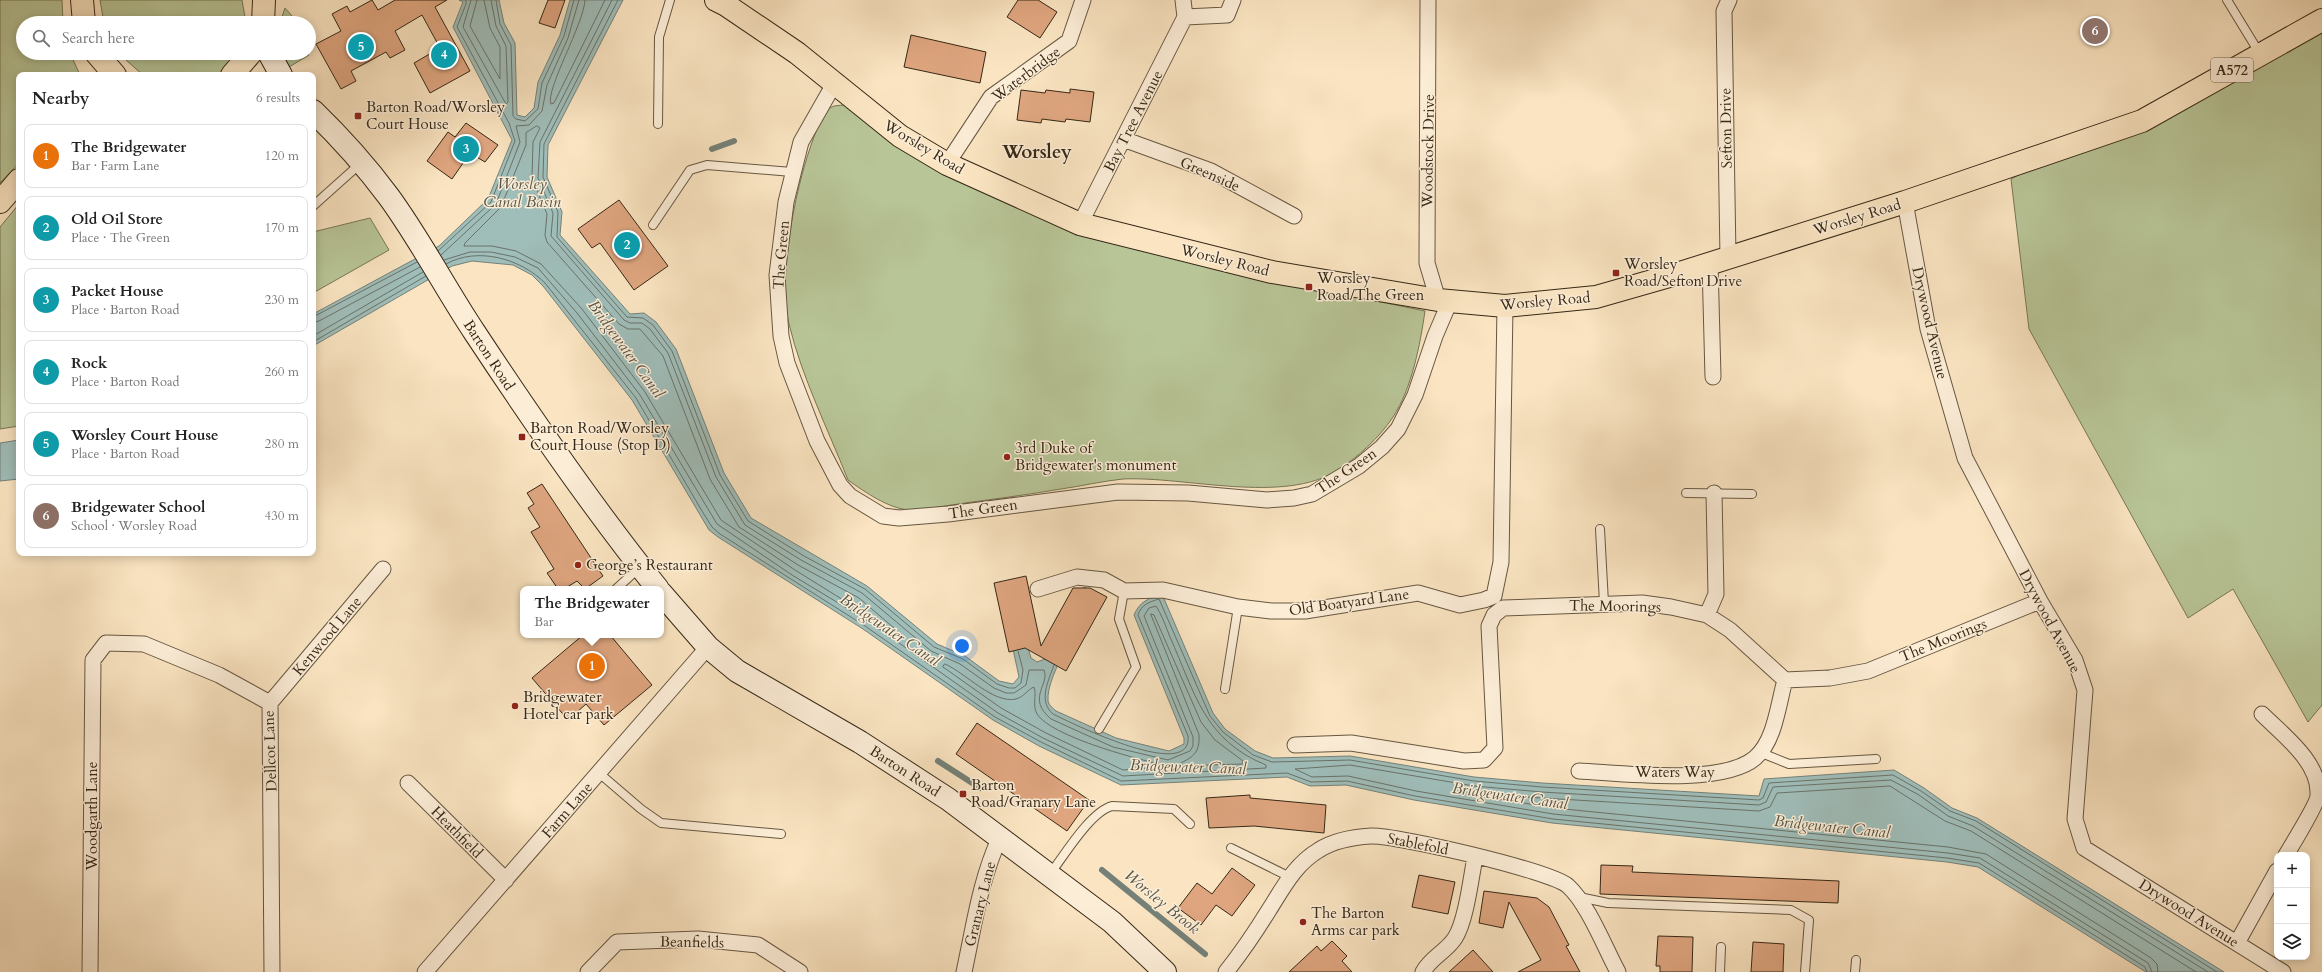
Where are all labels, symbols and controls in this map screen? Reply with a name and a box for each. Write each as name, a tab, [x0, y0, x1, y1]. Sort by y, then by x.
search box	[16, 16, 316, 60]
pin: 6	[2082, 16, 2108, 46]
icon: search	[30, 27, 52, 49]
text: Search here	[62, 28, 135, 48]
pin: 5	[348, 32, 374, 62]
pin: 4	[431, 40, 457, 70]
street label: Waterbridge	[987, 42, 1065, 107]
road number: A572	[2211, 58, 2253, 82]
street label: Bay Tree Avenue	[1099, 67, 1167, 175]
text: Nearby	[32, 87, 89, 110]
street label: Sefton Drive	[1715, 87, 1737, 168]
text: 6 results	[256, 89, 300, 107]
street label: Woodstock Drive	[1417, 94, 1439, 209]
place label: Barton Road/Worsley Court House	[366, 97, 505, 134]
marker: Barton Road/Worsley Court House	[353, 111, 363, 121]
street label: Worsley Road	[879, 115, 968, 179]
pin: 3	[453, 134, 479, 164]
text: The Bridgewater	[71, 137, 186, 157]
district label: Worsley	[1001, 139, 1072, 165]
text: 1	[43, 147, 49, 165]
text: 120 m	[265, 147, 299, 165]
street label: Greenside	[1177, 152, 1243, 196]
text: Bar · Farm Lane	[71, 157, 160, 175]
water label: Worsley Canal Basin	[483, 173, 561, 213]
street label: Worsley Road	[1810, 194, 1903, 240]
text: Old Oil Store	[71, 209, 163, 229]
text: 2	[43, 219, 49, 237]
text: 170 m	[265, 219, 299, 237]
street label: The Green	[768, 219, 794, 291]
text: Place · The Green	[71, 229, 170, 247]
pin: 2	[614, 230, 640, 260]
street label: Worsley Road	[1178, 239, 1271, 281]
place label: Worsley Road/Sefton Drive	[1623, 254, 1743, 291]
street label: Drywood Avenue	[1907, 265, 1953, 381]
place label: Worsley Road/The Green	[1316, 268, 1425, 305]
marker: Worsley Road/Sefton Drive	[1611, 268, 1621, 278]
text: Packet House	[71, 281, 164, 301]
marker: Worsley Road/The Green	[1304, 282, 1314, 292]
street label: Worsley Road	[1498, 287, 1591, 315]
text: 3	[43, 291, 49, 309]
text: 230 m	[265, 291, 299, 309]
water label: Bridgewater Canal	[583, 295, 670, 403]
text: Place · Barton Road	[71, 301, 180, 319]
street label: Barton Road	[459, 316, 519, 394]
text: Rock	[71, 353, 107, 373]
text: 4	[43, 363, 49, 381]
text: 260 m	[265, 363, 299, 381]
text: Place · Barton Road	[71, 373, 180, 391]
place label: Barton Road/Worsley Court House (Stop D)	[530, 418, 671, 455]
text: Worsley Court House	[71, 425, 218, 445]
marker: Barton Road/Worsley Court House (Stop D)	[517, 432, 527, 442]
text: 5	[43, 435, 49, 453]
text: 280 m	[265, 435, 299, 453]
place label: 3rd Duke of Bridgewater's monument	[1015, 438, 1177, 475]
street label: The Green	[1312, 443, 1381, 499]
text: Place · Barton Road	[71, 445, 180, 463]
marker: 3rd Duke of Bridgewater's monument	[1002, 452, 1012, 462]
street label: The Green	[947, 494, 1019, 524]
text: Bridgewater School	[71, 497, 205, 517]
text: 6	[43, 507, 49, 525]
text: 430 m	[265, 507, 299, 525]
text: School · Worsley Road	[71, 517, 197, 535]
place label: George’s Restaurant	[586, 555, 713, 575]
marker: George’s Restaurant	[573, 560, 583, 570]
street label: Drywood Avenue	[2014, 566, 2086, 676]
street label: Old Boatyard Lane	[1288, 584, 1411, 620]
popup	[520, 586, 664, 638]
water label: Bridgewater Canal	[835, 588, 945, 672]
street label: Kenwood Lane	[288, 592, 366, 680]
text: The Bridgewater	[534, 593, 650, 613]
street label: The Moorings	[1569, 595, 1661, 617]
text: Bar	[534, 613, 554, 631]
street label: The Moorings	[1897, 613, 1989, 667]
your location	[952, 636, 972, 656]
pin: 1	[579, 651, 605, 681]
place label: Bridgewater Hotel car park	[523, 687, 614, 724]
marker: Bridgewater Hotel car park	[510, 701, 520, 711]
street label: Dellcot Lane	[259, 710, 281, 792]
street label: Barton Road	[866, 741, 944, 801]
water label: Bridgewater Canal	[1129, 754, 1247, 780]
street label: Woodgarth Lane	[82, 761, 102, 872]
street label: Waters Way	[1634, 762, 1715, 782]
place label: Barton Road/Granary Lane	[971, 775, 1096, 812]
water label: Bridgewater Canal	[1451, 777, 1570, 815]
street label: Farm Lane	[537, 778, 597, 842]
marker: Barton Road/Granary Lane	[958, 789, 968, 799]
street label: Heathfield	[427, 802, 487, 862]
water label: Bridgewater Canal	[1773, 810, 1892, 844]
street label: Stablefold	[1386, 828, 1450, 860]
map controls	[2274, 852, 2310, 960]
button: +	[2274, 852, 2310, 888]
street label: Granary Lane	[960, 859, 1000, 949]
water label: Worsley Brook	[1119, 865, 1205, 939]
street label: Drywood Avenue	[2135, 874, 2243, 952]
button: −	[2274, 888, 2310, 924]
place label: The Barton Arms car park	[1311, 903, 1400, 940]
marker: The Barton Arms car park	[1298, 917, 1308, 927]
button: layers	[2274, 924, 2310, 960]
street label: Beanfields	[660, 931, 724, 953]

